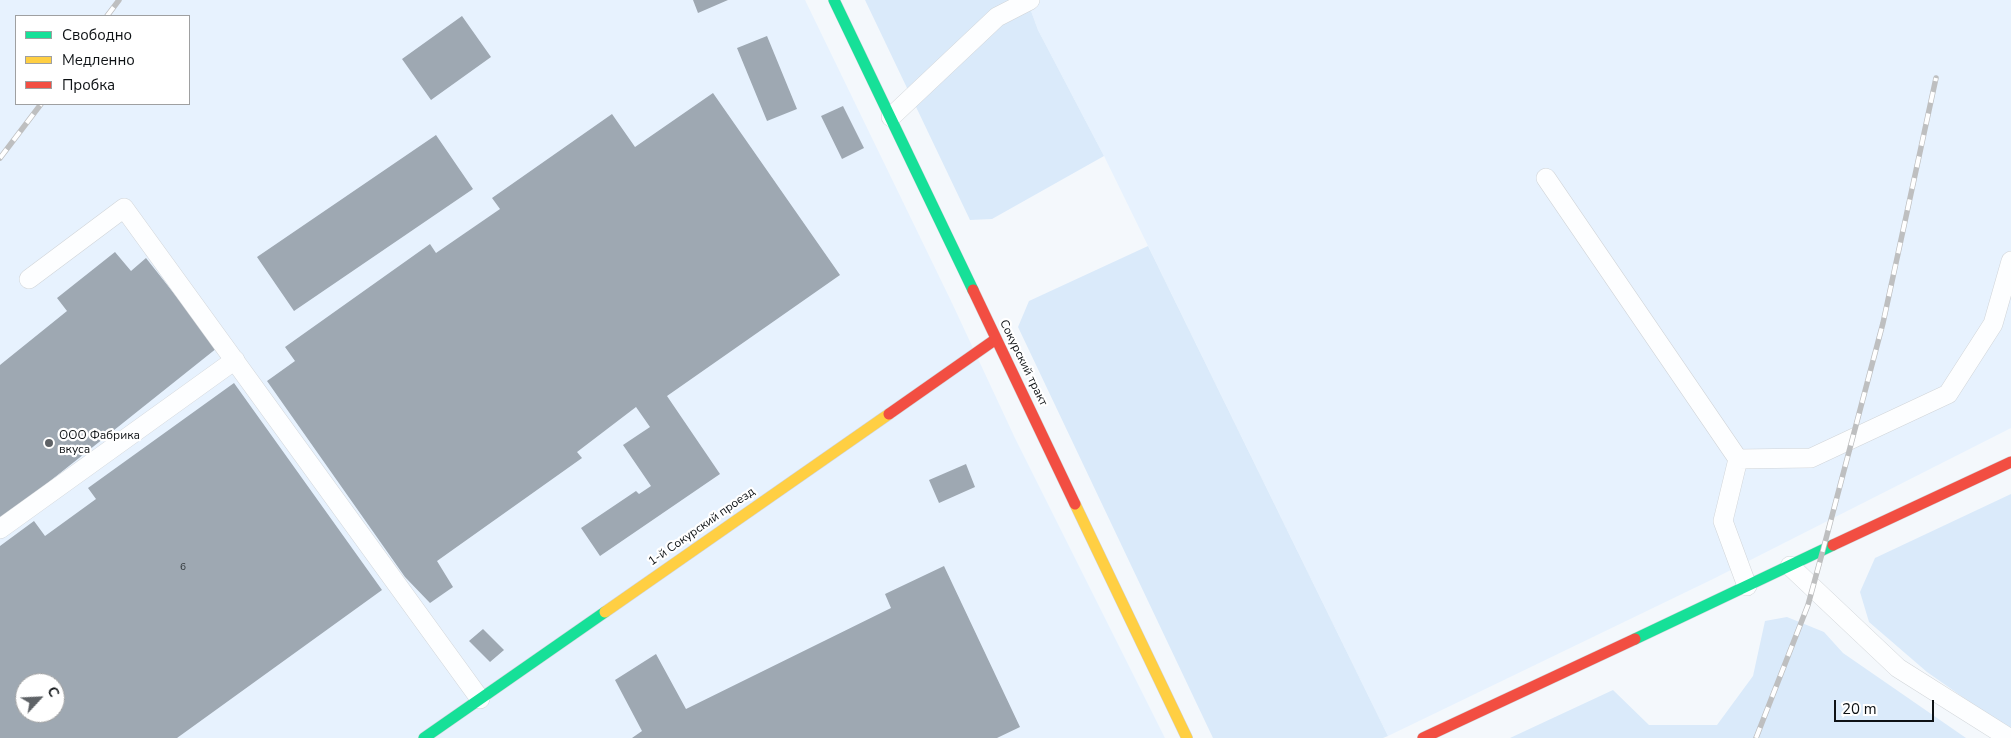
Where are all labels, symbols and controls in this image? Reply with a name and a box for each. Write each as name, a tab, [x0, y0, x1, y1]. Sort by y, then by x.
legend	[15, 15, 190, 105]
text: Свободно	[62, 25, 132, 45]
text: Медленно	[62, 50, 135, 70]
text: Пробка	[62, 75, 115, 95]
street label: Сокурский тракт	[996, 318, 1050, 408]
place label: ООО Фабрика вкуса	[59, 429, 140, 457]
marker: ООО Фабрика вкуса	[43, 437, 55, 449]
street label: 1-й Сокурский проезд	[646, 485, 758, 569]
house number: 6	[180, 562, 186, 574]
north arrow	[15, 673, 65, 723]
text: С	[43, 684, 64, 700]
scale bar	[1836, 690, 1936, 722]
text: 20 m	[1842, 699, 1877, 719]

